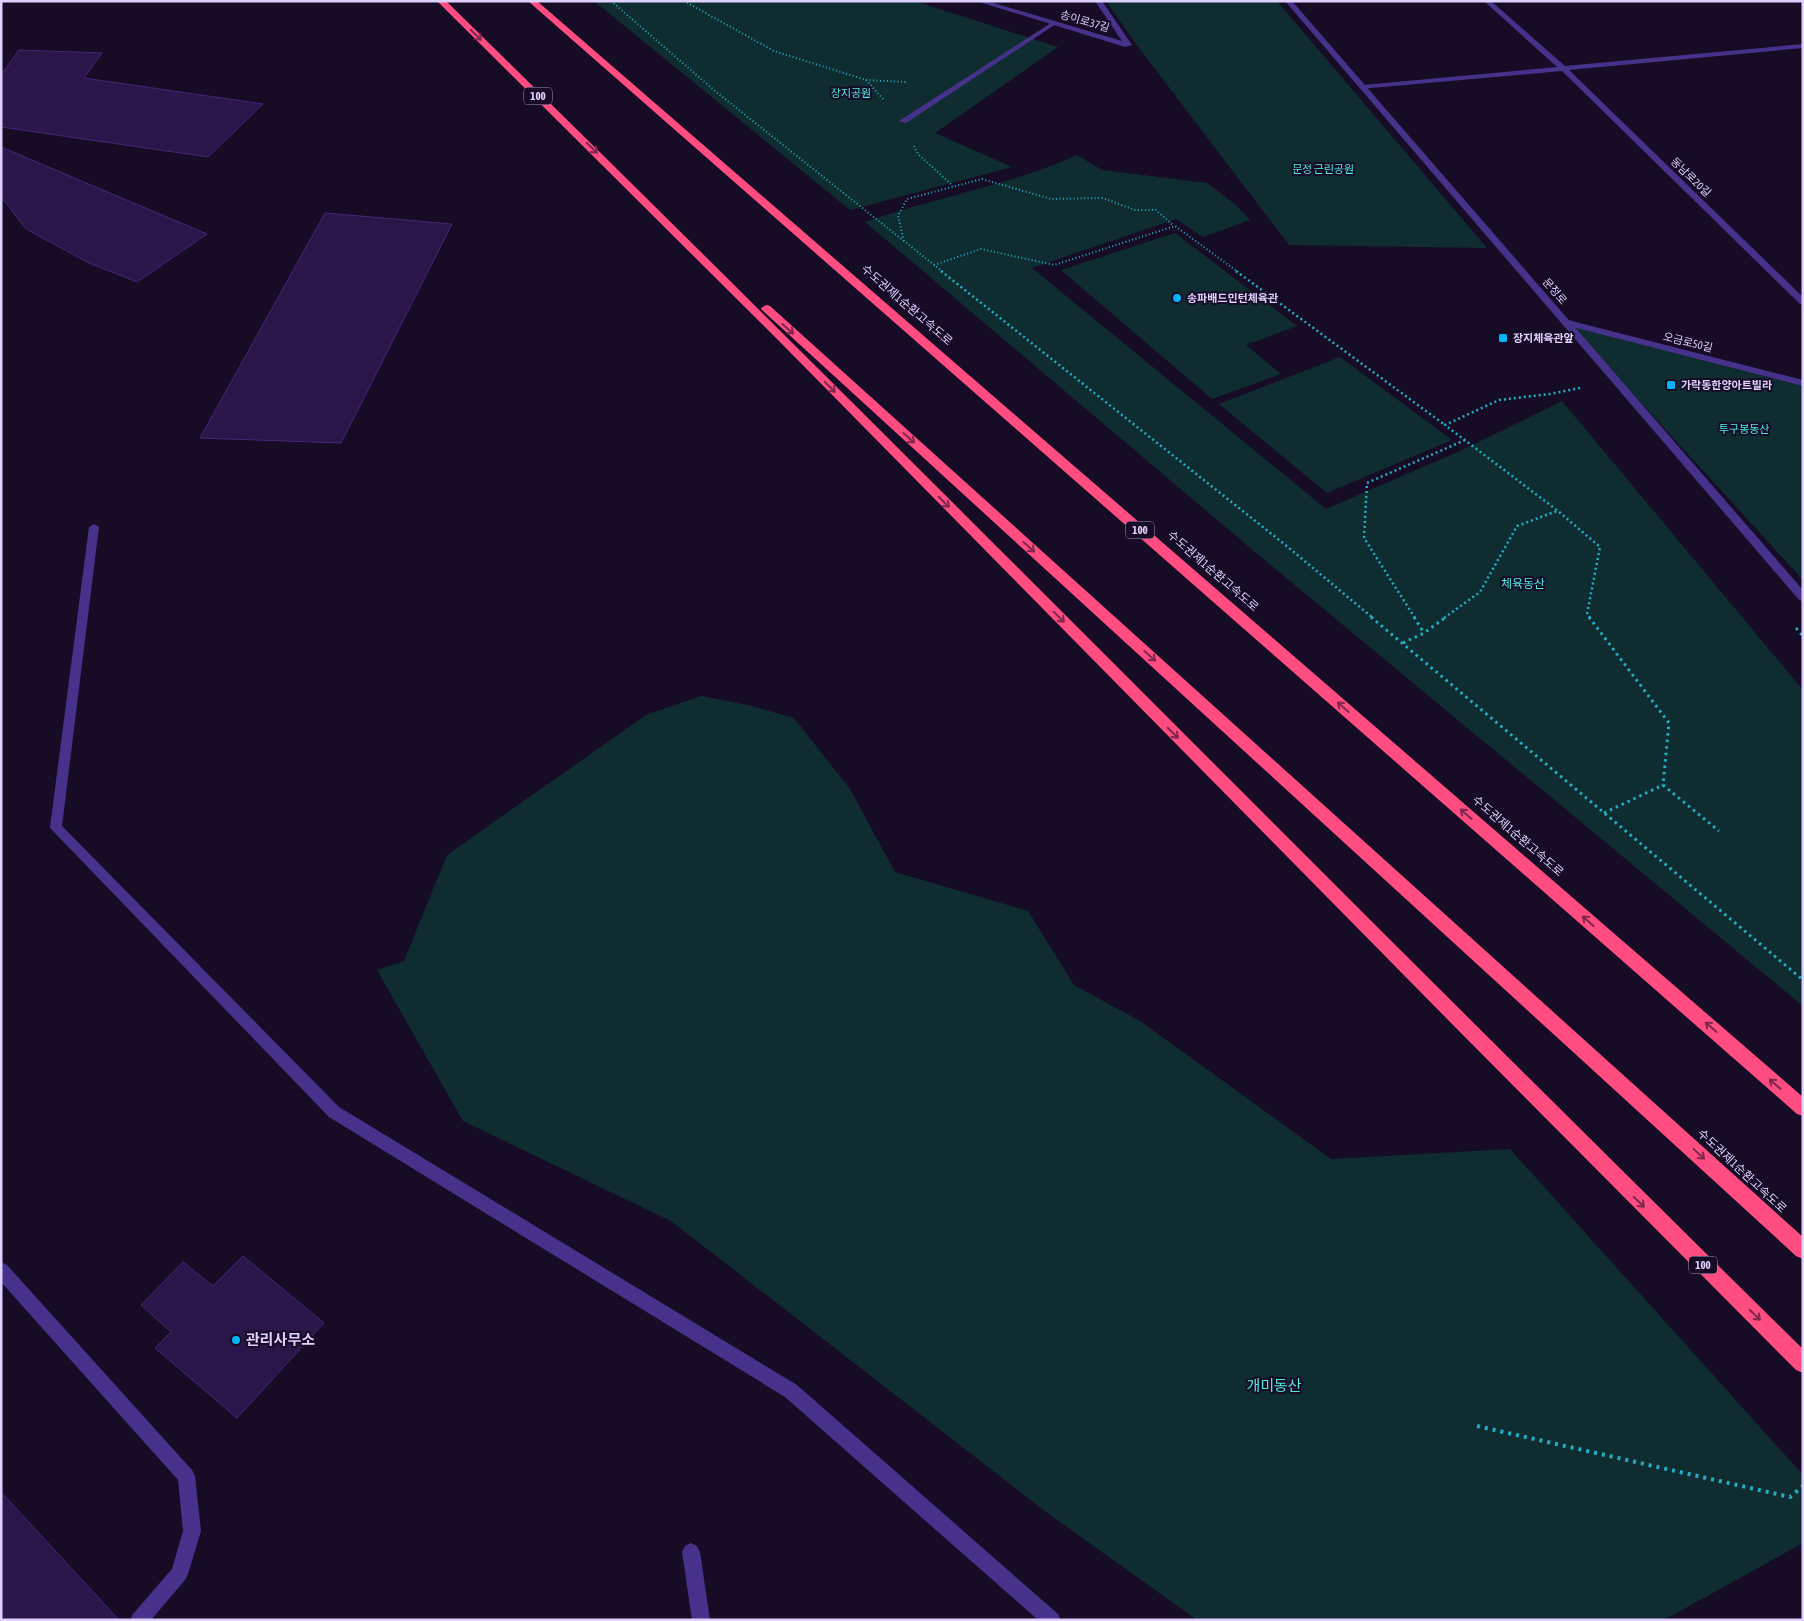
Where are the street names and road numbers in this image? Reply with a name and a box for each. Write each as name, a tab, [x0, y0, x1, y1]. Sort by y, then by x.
street label: 송이로37길	[1059, 8, 1111, 34]
road number: 100	[524, 88, 552, 104]
street label: 동남로20길	[1669, 155, 1713, 199]
street label: 수도권제1순환고속도로	[859, 262, 955, 348]
street label: 문정로	[1541, 276, 1569, 306]
street label: 오금로50길	[1662, 330, 1714, 354]
road number: 100	[1126, 522, 1154, 538]
street label: 수도권제1순환고속도로	[1165, 528, 1261, 614]
street label: 수도권제1순환고속도로	[1470, 793, 1566, 879]
street label: 수도권제1순환고속도로	[1695, 1126, 1789, 1216]
road number: 100	[1689, 1256, 1717, 1274]

